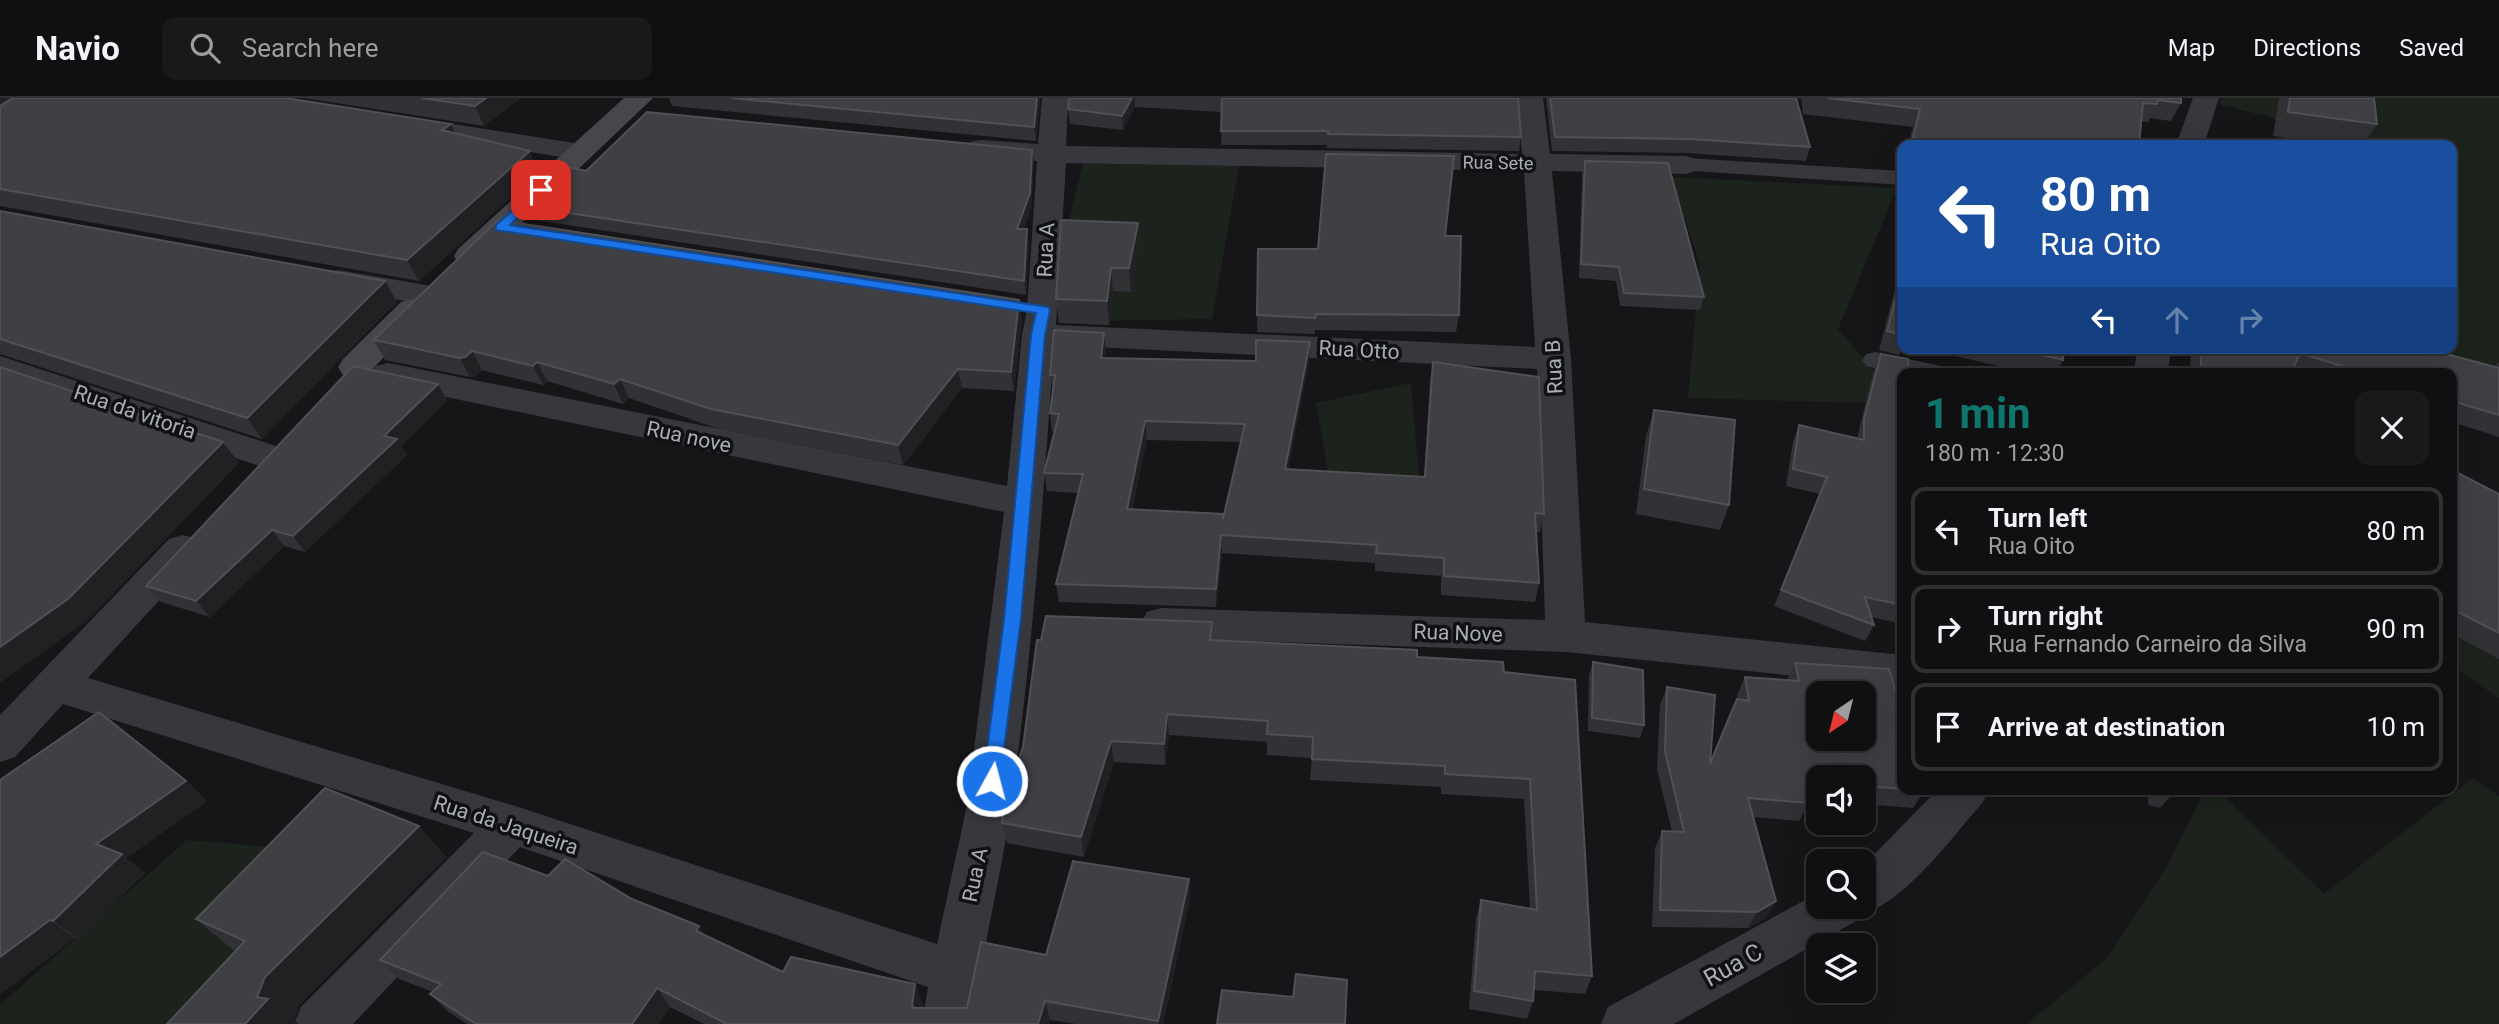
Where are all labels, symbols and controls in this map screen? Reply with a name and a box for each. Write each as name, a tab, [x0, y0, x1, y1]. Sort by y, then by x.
search box	[162, 17, 652, 80]
text: Navio	[35, 29, 120, 68]
icon: search	[186, 29, 224, 67]
text: Search here	[242, 33, 379, 63]
text: Map	[2168, 34, 2215, 62]
text: Directions	[2253, 34, 2361, 62]
text: Saved	[2399, 34, 2464, 62]
street label: Rua Sete	[1462, 151, 1534, 174]
pin	[511, 160, 571, 220]
text: 80 m	[2040, 166, 2151, 223]
icon: left	[1925, 168, 2016, 259]
icon: arrive	[522, 171, 560, 209]
street label: Rua A	[1033, 222, 1059, 278]
text: Rua Oito	[2040, 225, 2161, 263]
icon: left	[2085, 301, 2123, 339]
icon: ahead	[2158, 301, 2196, 339]
icon: right	[2231, 301, 2269, 339]
street label: Rua Otto	[1318, 336, 1400, 364]
street label: Rua B	[1541, 339, 1567, 395]
street label: Rua da vitoria	[71, 380, 199, 444]
text: 1 min	[1925, 389, 2031, 438]
button: close	[2355, 391, 2429, 465]
street label: Rua nove	[645, 416, 733, 458]
text: 180 m · 12:30	[1925, 440, 2064, 467]
text: Turn left	[1988, 503, 2087, 533]
icon: left	[1929, 512, 1967, 550]
text: 80 m	[2367, 516, 2425, 546]
text: Rua Oito	[1988, 533, 2075, 560]
text: Turn right	[1988, 601, 2103, 631]
icon: right	[1929, 610, 1967, 648]
text: 90 m	[2367, 614, 2425, 644]
street label: Rua Nove	[1413, 619, 1503, 647]
text: Rua Fernando Carneiro da Silva	[1988, 631, 2307, 658]
north arrow	[1806, 681, 1876, 751]
map controls	[1806, 681, 1876, 1003]
icon: arrive	[1929, 708, 1967, 746]
text: Arrive at destination	[1988, 712, 2225, 742]
text: 10 m	[2367, 712, 2425, 742]
position arrow	[955, 744, 1029, 818]
button: sound	[1806, 765, 1876, 835]
street label: Rua da Jaqueira	[431, 790, 581, 860]
street label: Rua A	[958, 845, 993, 904]
button: search	[1806, 849, 1876, 919]
button: layers	[1806, 933, 1876, 1003]
street label: Rua C	[1699, 938, 1767, 992]

